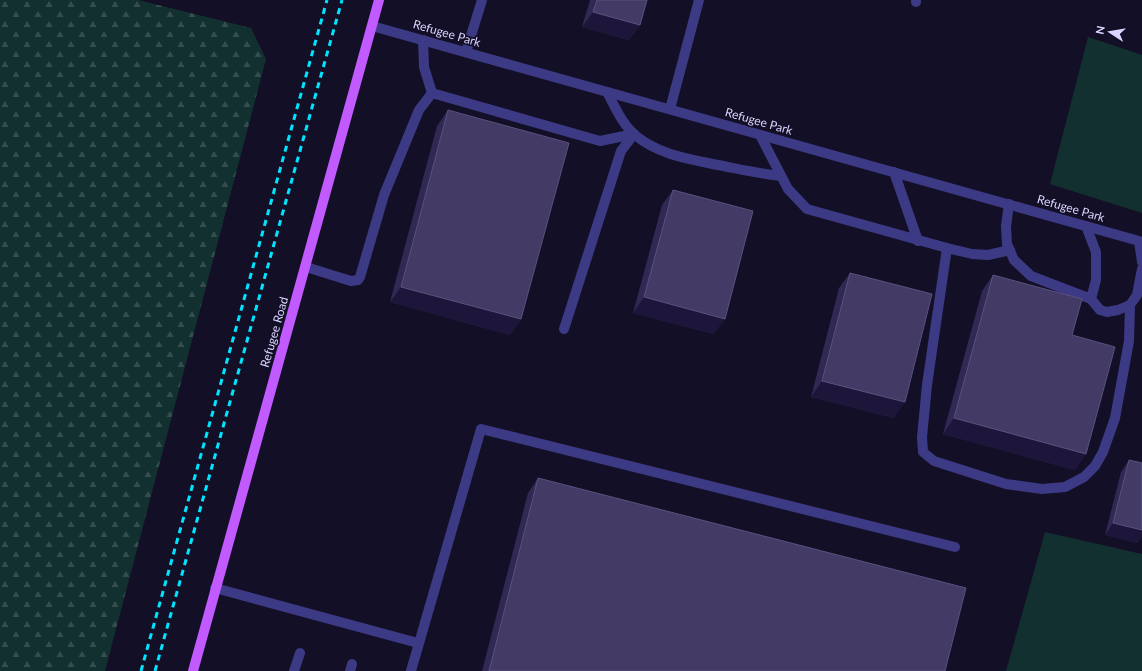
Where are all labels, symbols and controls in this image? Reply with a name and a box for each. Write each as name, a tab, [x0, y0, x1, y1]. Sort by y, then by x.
north arrow	[1090, 12, 1130, 52]
street label: Refugee Park	[411, 16, 483, 50]
text: N	[1092, 24, 1107, 35]
street label: Refugee Park	[723, 104, 795, 138]
street label: Refugee Park	[1035, 191, 1107, 225]
street label: Refugee Road	[257, 295, 291, 369]

